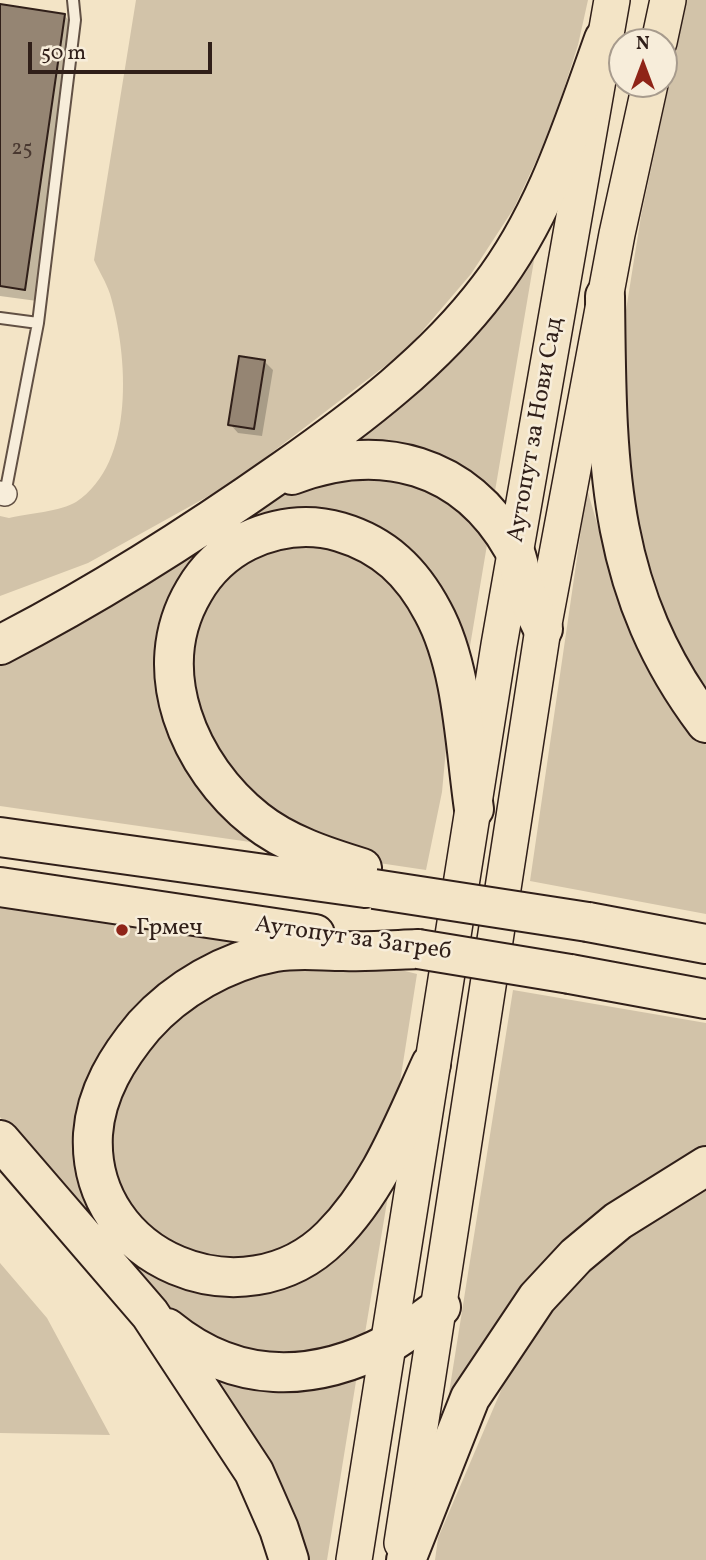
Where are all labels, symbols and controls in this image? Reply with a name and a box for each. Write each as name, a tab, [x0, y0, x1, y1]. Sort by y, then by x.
scale bar	[32, 28, 215, 72]
north arrow	[608, 28, 678, 98]
text: N	[636, 31, 650, 57]
text: 50 m	[41, 39, 86, 68]
house number: 25	[11, 137, 33, 163]
street label: Аутопут за Нови Сад	[503, 315, 571, 545]
street label: Аутопут за Загреб	[253, 912, 453, 968]
place label: Грмеч	[136, 916, 203, 944]
marker: Грмеч	[114, 922, 130, 938]

